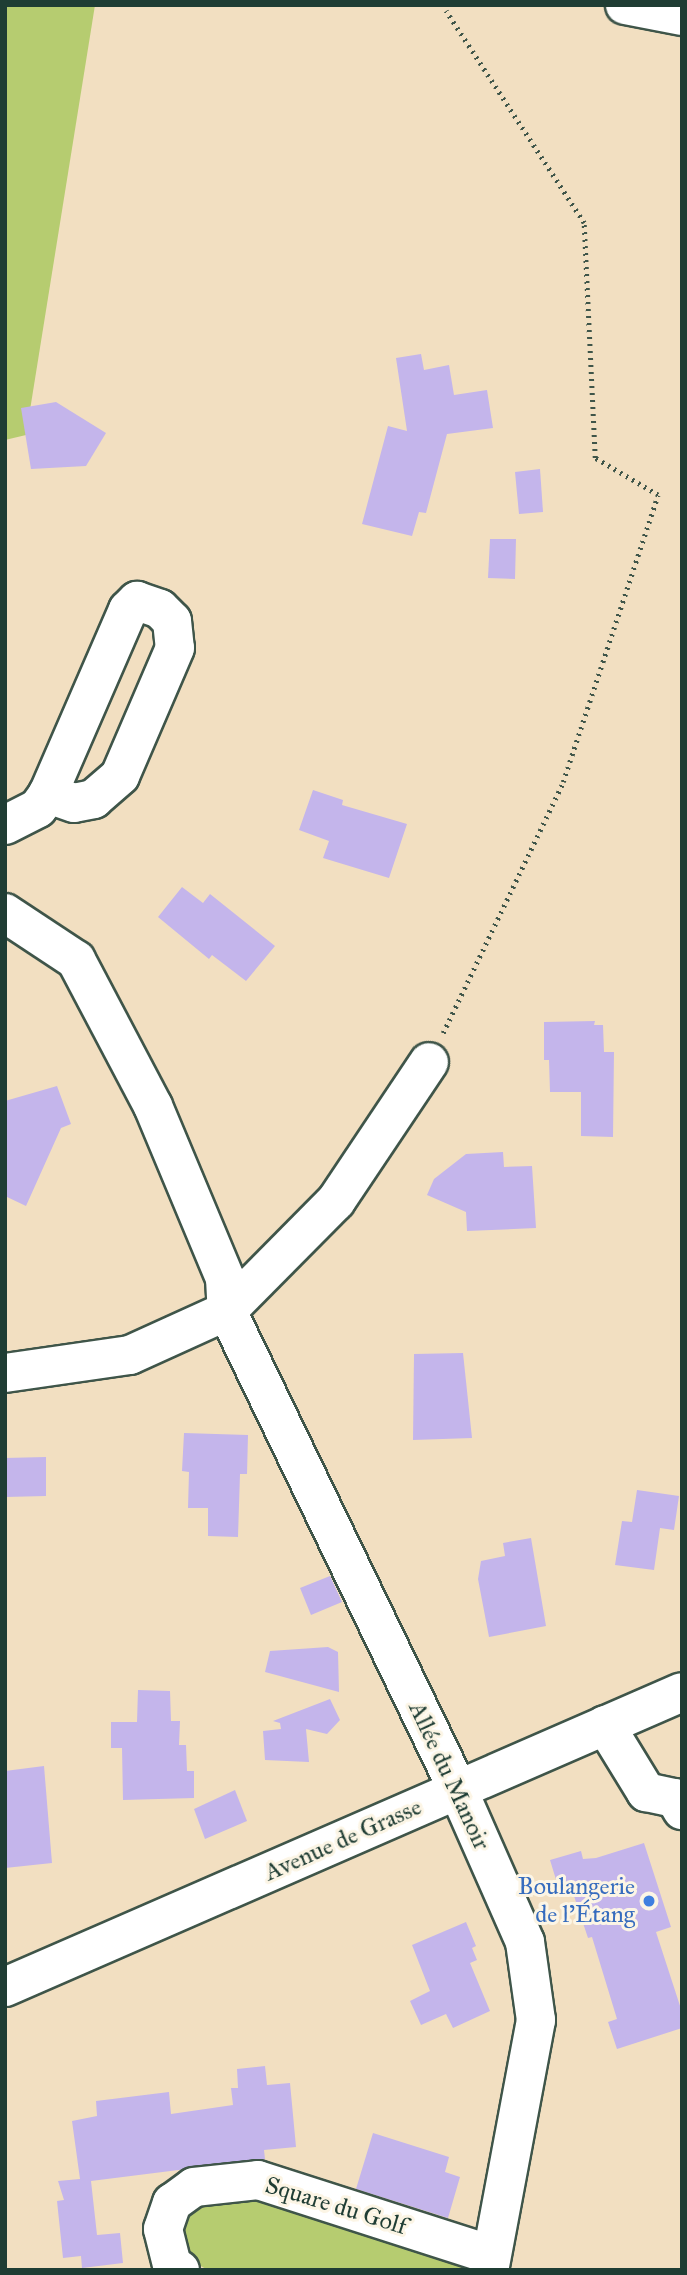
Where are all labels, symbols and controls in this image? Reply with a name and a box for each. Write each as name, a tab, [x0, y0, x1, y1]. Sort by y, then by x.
street label: Allée du Manoir	[402, 1697, 496, 1855]
street label: Avenue de Grasse	[260, 1793, 426, 1887]
place label: Boulangerie de l'Étang	[518, 1873, 635, 1929]
marker: Boulangerie de l'Étang	[641, 1893, 657, 1909]
street label: Square du Golf	[262, 2171, 410, 2241]

